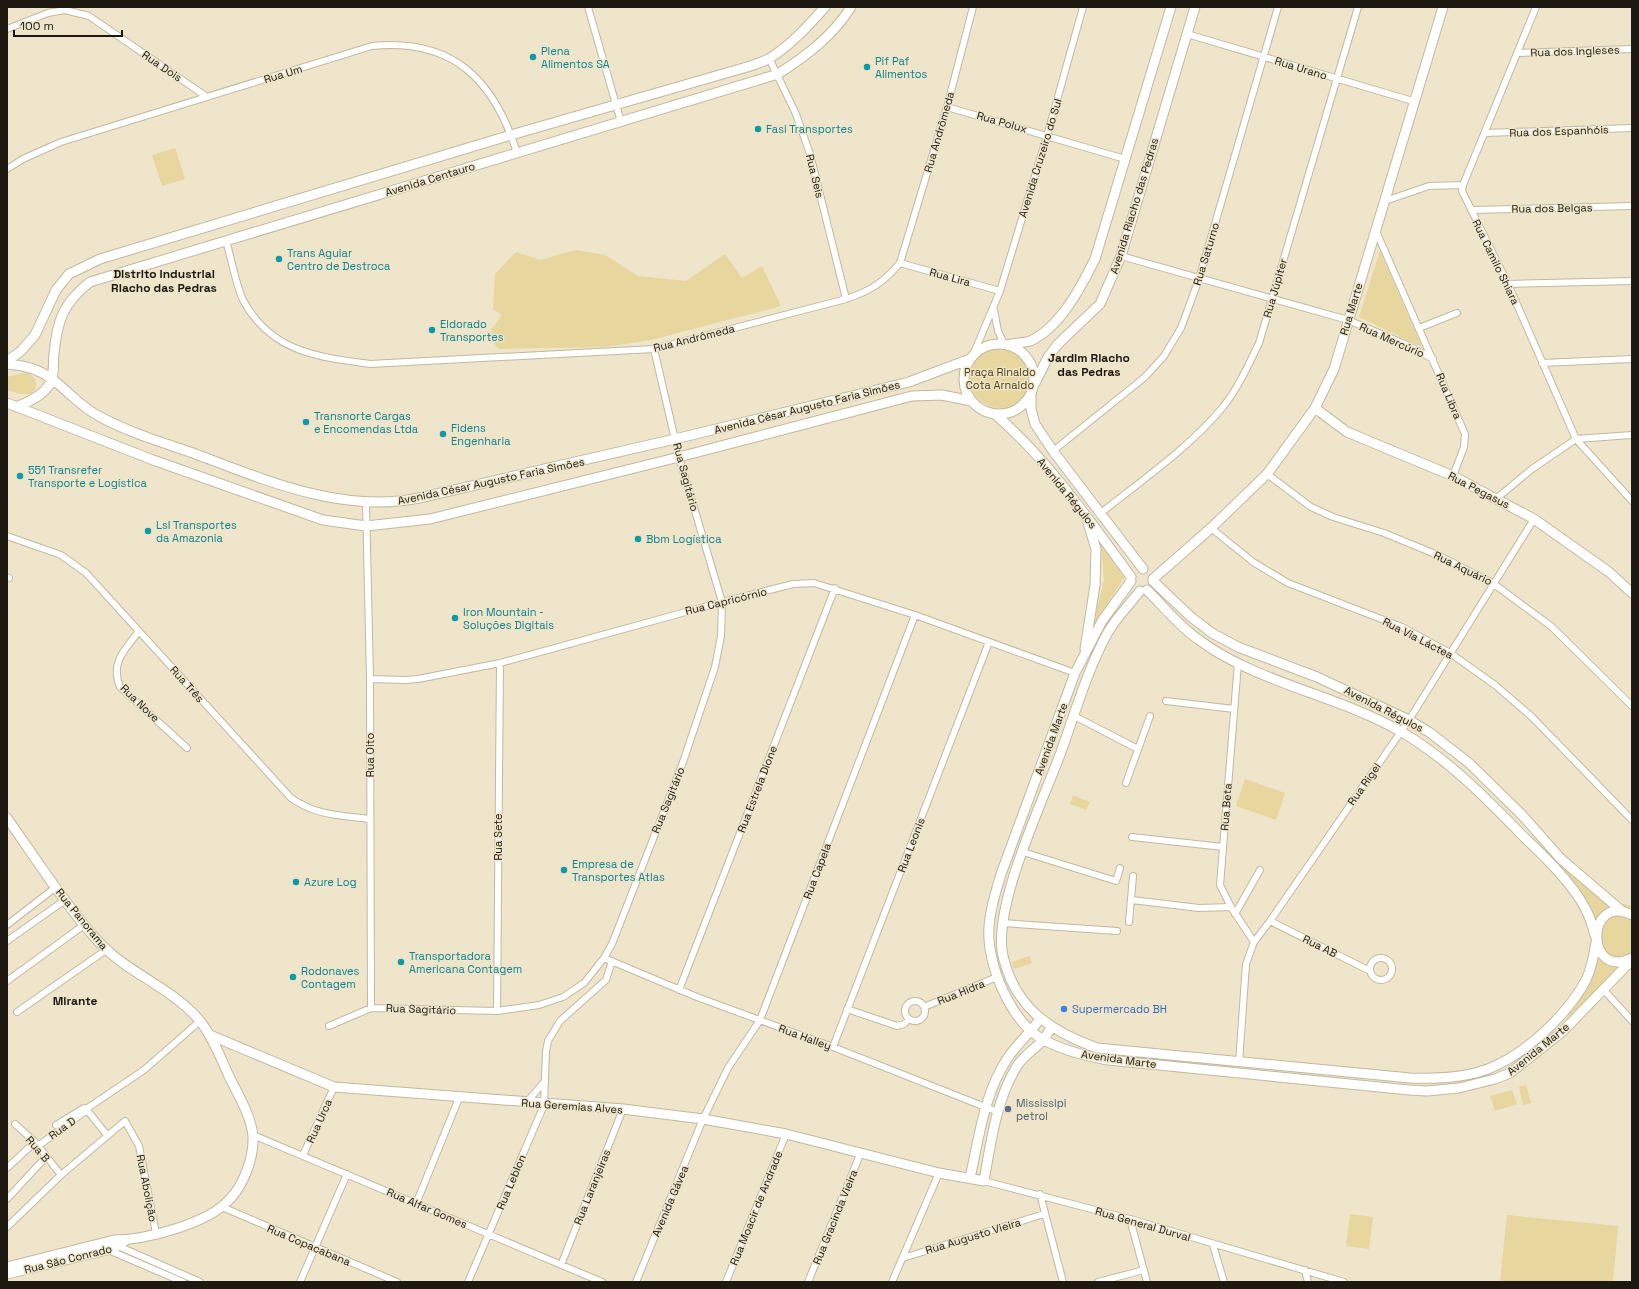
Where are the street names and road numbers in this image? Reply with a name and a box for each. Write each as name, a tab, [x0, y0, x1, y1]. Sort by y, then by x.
street label: Rua dos Ingleses	[1530, 42, 1620, 60]
street label: Rua Dois	[139, 47, 185, 85]
street label: Rua Urano	[1273, 53, 1329, 83]
street label: Rua Um	[262, 62, 304, 86]
street label: Rua Andrômeda	[921, 89, 957, 174]
street label: Avenida Cruzeiro do Sul	[1015, 97, 1065, 219]
street label: Rua Polux	[975, 108, 1029, 136]
street label: Rua dos Espanhóis	[1509, 122, 1609, 140]
street label: Avenida Riacho das Pedras	[1107, 136, 1161, 276]
street label: Rua Seis	[803, 153, 827, 200]
street label: Avenida Centauro	[383, 159, 477, 199]
street label: Rua dos Belgas	[1511, 200, 1593, 216]
street label: Rua Camilo Shiara	[1469, 217, 1523, 308]
street label: Rua Saturno	[1190, 221, 1222, 287]
street label: Rua Júpiter	[1260, 257, 1290, 319]
street label: Rua Lira	[928, 265, 973, 289]
street label: Rua Marte	[1336, 281, 1366, 337]
street label: Rua Mercúrio	[1357, 319, 1427, 361]
street label: Rua Andrômeda	[652, 321, 737, 355]
street label: Rua Libra	[1433, 371, 1465, 422]
street label: Avenida César Augusto Faria Simões	[713, 377, 901, 437]
street label: Rua Sagitário	[670, 441, 702, 513]
street label: Avenida César Augusto Faria Simões	[396, 454, 586, 508]
street label: Avenida Régulos	[1034, 455, 1100, 531]
street label: Rua Pegasus	[1446, 468, 1512, 512]
street label: Rua Aquário	[1431, 548, 1495, 588]
street label: Rua Capricórnio	[684, 584, 769, 618]
street label: Rua Via Láctea	[1380, 614, 1456, 662]
street label: Rua Três	[167, 663, 207, 705]
street label: Rua Nove	[118, 681, 162, 725]
street label: Avenida Régulos	[1342, 683, 1426, 735]
street label: Avenida Marte	[1031, 701, 1071, 777]
street label: Rua Oito	[363, 733, 377, 777]
street label: Rua Estrela Dione	[734, 743, 780, 835]
street label: Rua Rigel	[1344, 760, 1384, 808]
street label: Rua Sagitário	[648, 765, 688, 835]
street label: Rua Beta	[1217, 782, 1235, 831]
street label: Rua Sete	[491, 813, 505, 861]
street label: Rua Leonis	[894, 816, 928, 874]
street label: Rua Capela	[800, 840, 834, 901]
street label: Rua Panorama	[53, 885, 112, 953]
street label: Rua AB	[1300, 932, 1340, 960]
street label: Rua Hidra	[935, 976, 987, 1008]
street label: Rua Sagitário	[386, 1001, 457, 1017]
street label: Avenida Marte	[1504, 1020, 1572, 1078]
street label: Rua Halley	[777, 1021, 833, 1053]
street label: Avenida Marte	[1080, 1047, 1158, 1071]
street label: Rua Geremias Alves	[521, 1095, 623, 1117]
street label: Rua Urca	[303, 1096, 335, 1145]
street label: Rua D	[46, 1113, 78, 1143]
street label: Rua B	[23, 1133, 53, 1165]
street label: Rua Laranjeiras	[570, 1147, 614, 1227]
street label: Rua Moacir de Andrade	[727, 1149, 785, 1267]
street label: Rua Leblon	[493, 1152, 529, 1212]
street label: Rua Abolição	[134, 1153, 160, 1223]
street label: Avenida Gávea	[649, 1162, 692, 1239]
street label: Rua Gracinda Vieira	[810, 1167, 861, 1267]
street label: Rua Alfar Gomes	[385, 1185, 470, 1231]
street label: Rua General Durval	[1094, 1204, 1192, 1244]
street label: Rua Augusto Vieira	[924, 1215, 1023, 1257]
street label: Rua Copacabana	[265, 1221, 353, 1269]
street label: Rua São Conrado	[23, 1241, 114, 1277]

